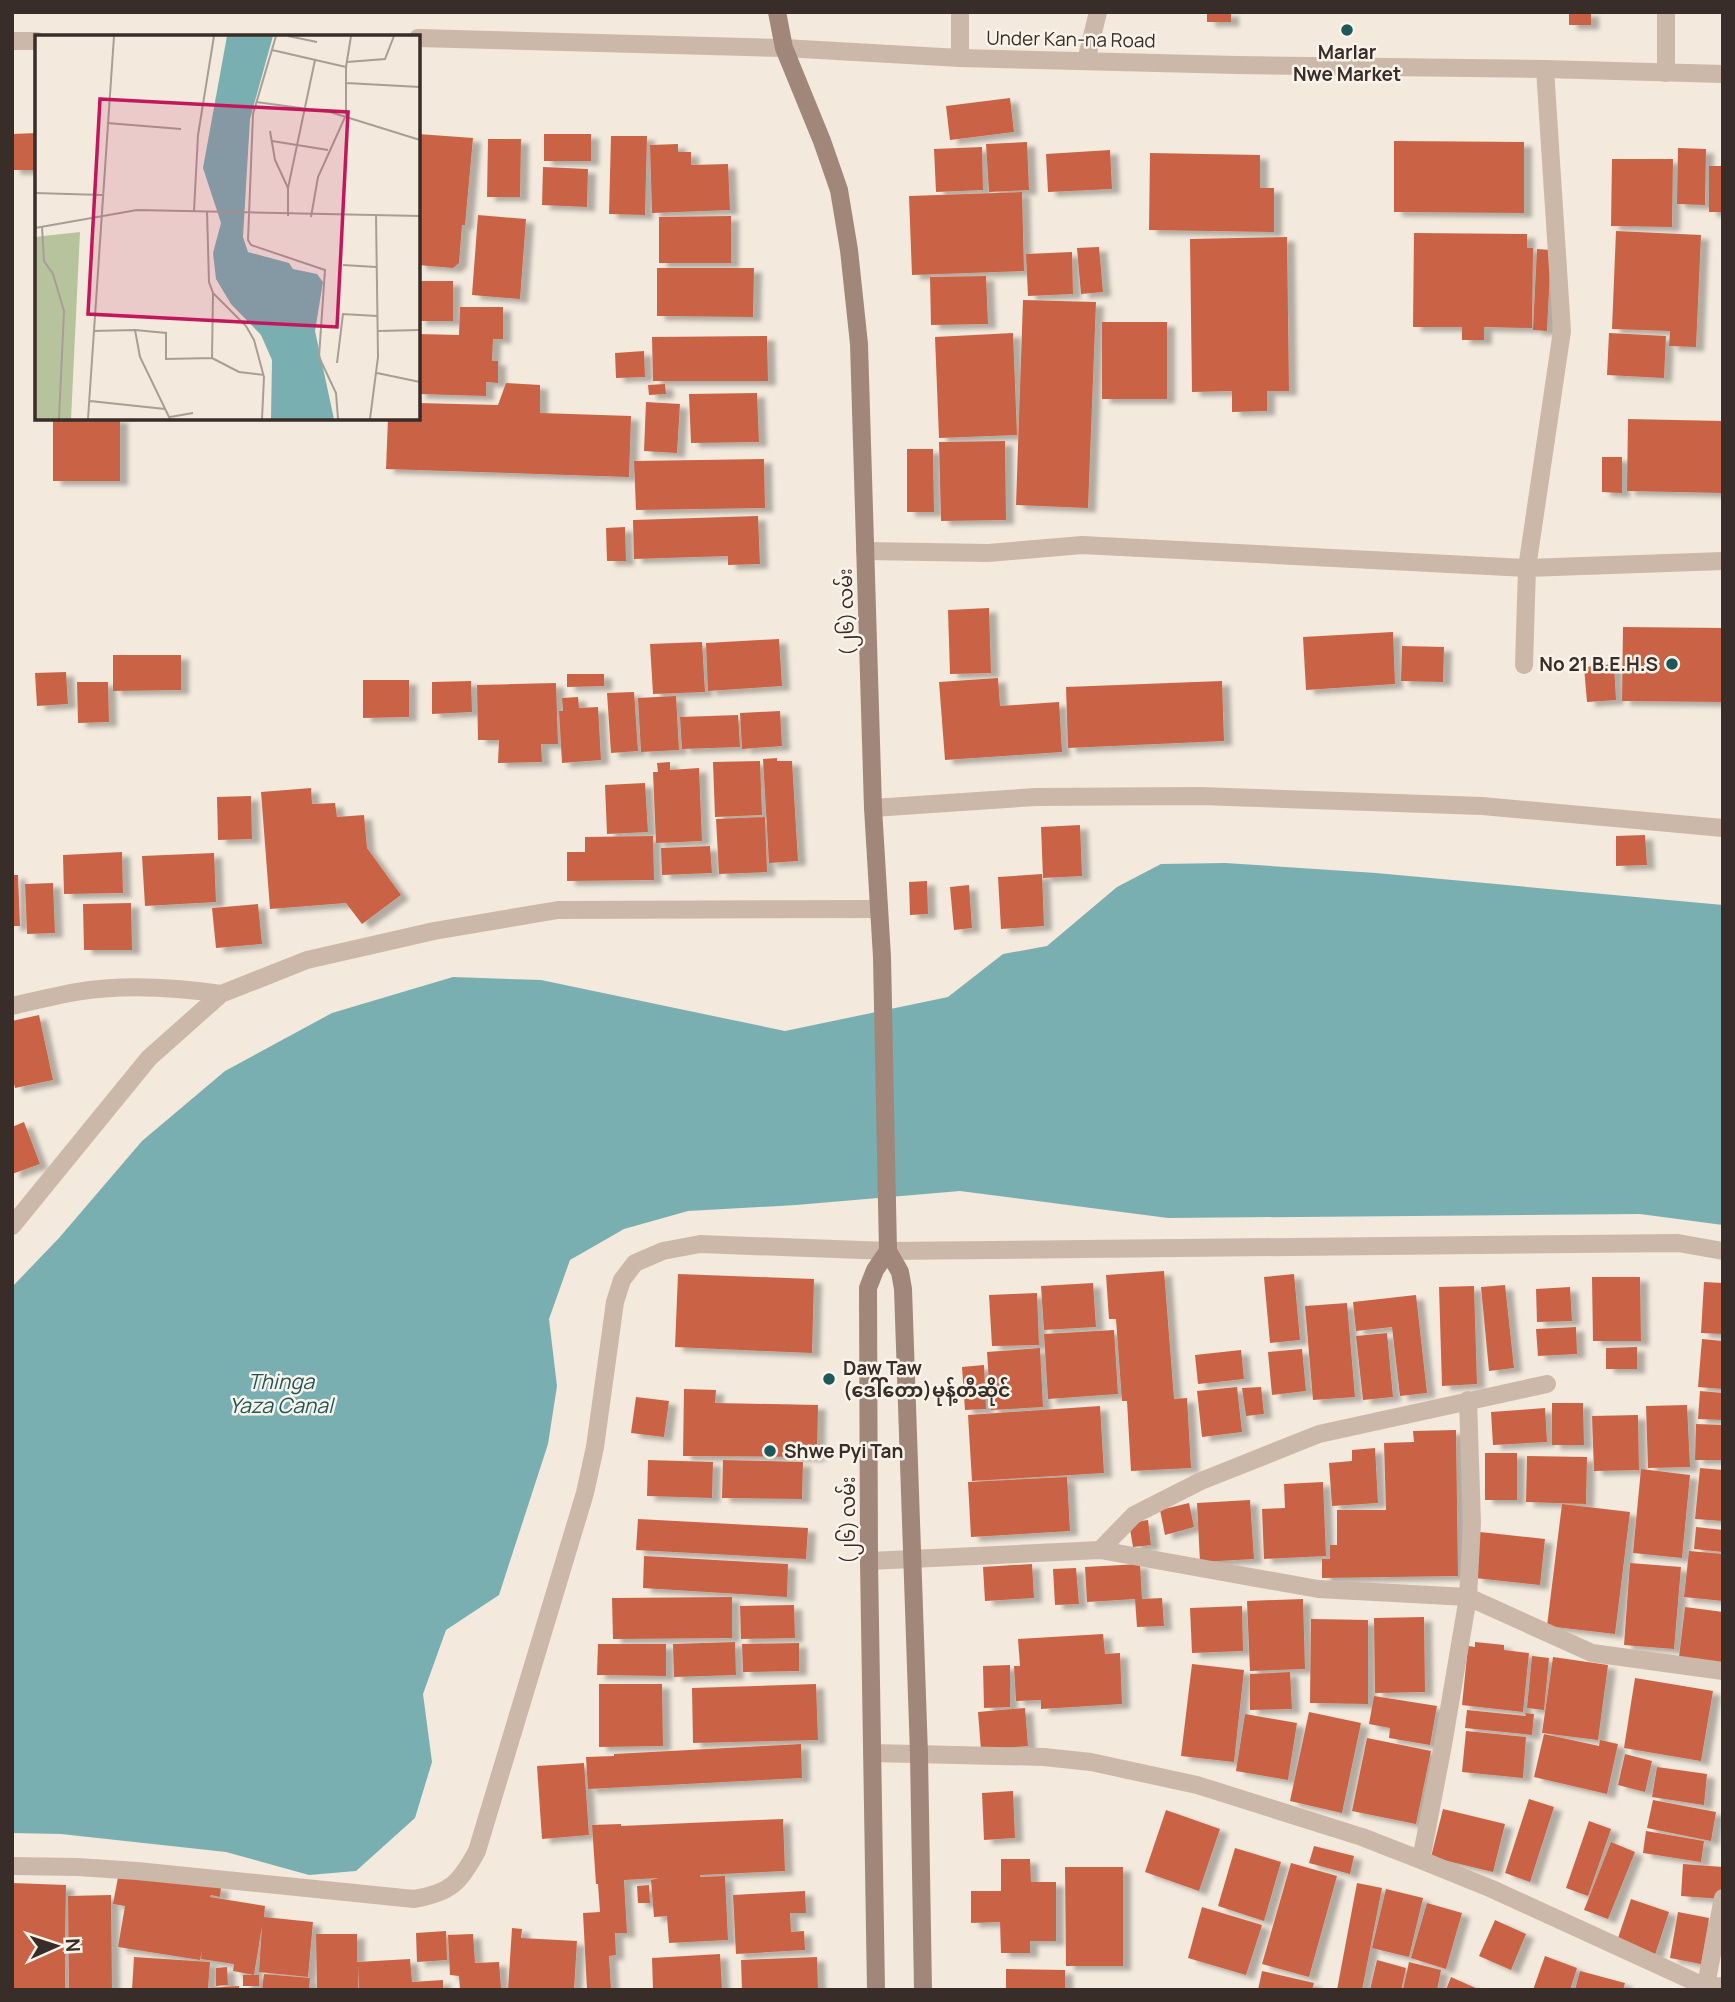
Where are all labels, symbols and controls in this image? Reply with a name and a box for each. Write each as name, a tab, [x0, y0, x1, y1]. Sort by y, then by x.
marker: Marlar Nwe Market	[1339, 22, 1355, 38]
street label: Under Kan-na Road	[986, 25, 1156, 53]
inset map	[35, 35, 420, 420]
place label: Marlar Nwe Market	[1293, 39, 1401, 87]
street label: (၂၆) လမ်း	[830, 568, 864, 656]
place label: No 21 B.E.H.S	[1539, 651, 1658, 677]
marker: No 21 B.E.H.S	[1664, 656, 1680, 672]
place label: Daw Taw (ဒေါ်တော)မုန့်တီဆိုင်	[843, 1355, 1011, 1406]
water label: Thinga Yaza Canal	[229, 1367, 336, 1419]
marker: Daw Taw (ဒေါ်တော)မုန့်တီဆိုင်	[821, 1371, 837, 1387]
place label: Shwe Pyi Tan	[784, 1438, 903, 1464]
marker: Shwe Pyi Tan	[762, 1443, 778, 1459]
street label: (၂၆) လမ်း	[834, 1476, 864, 1564]
north arrow	[21, 1911, 91, 1981]
text: N	[60, 1938, 86, 1953]

